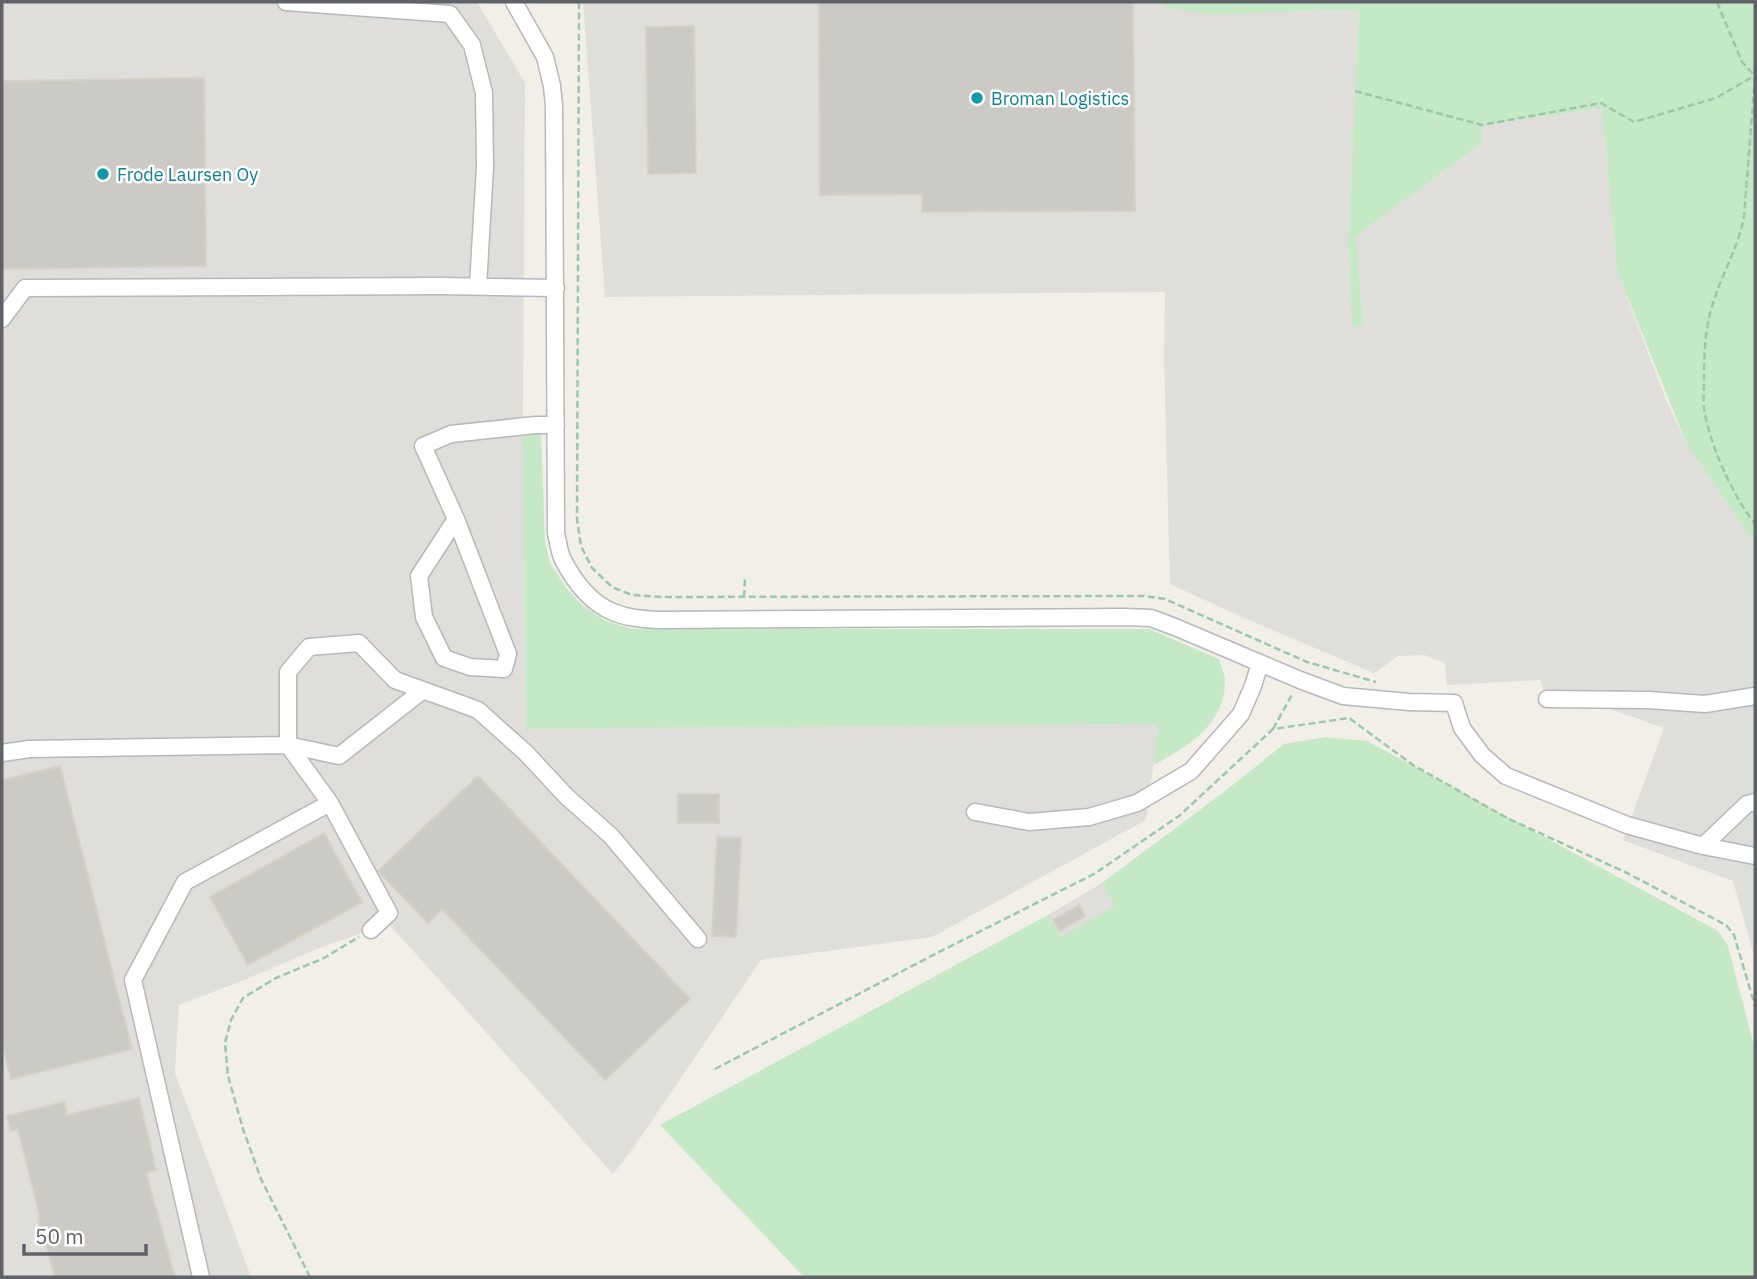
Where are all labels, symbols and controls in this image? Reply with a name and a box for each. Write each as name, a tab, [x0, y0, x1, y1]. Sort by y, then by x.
place label: Broman Logistics	[991, 87, 1129, 110]
marker: Broman Logistics	[969, 90, 985, 106]
place label: Frode Laursen Oy	[117, 163, 258, 186]
marker: Frode Laursen Oy	[95, 166, 111, 182]
scale bar	[24, 1212, 147, 1256]
text: 50 m	[35, 1222, 84, 1250]

